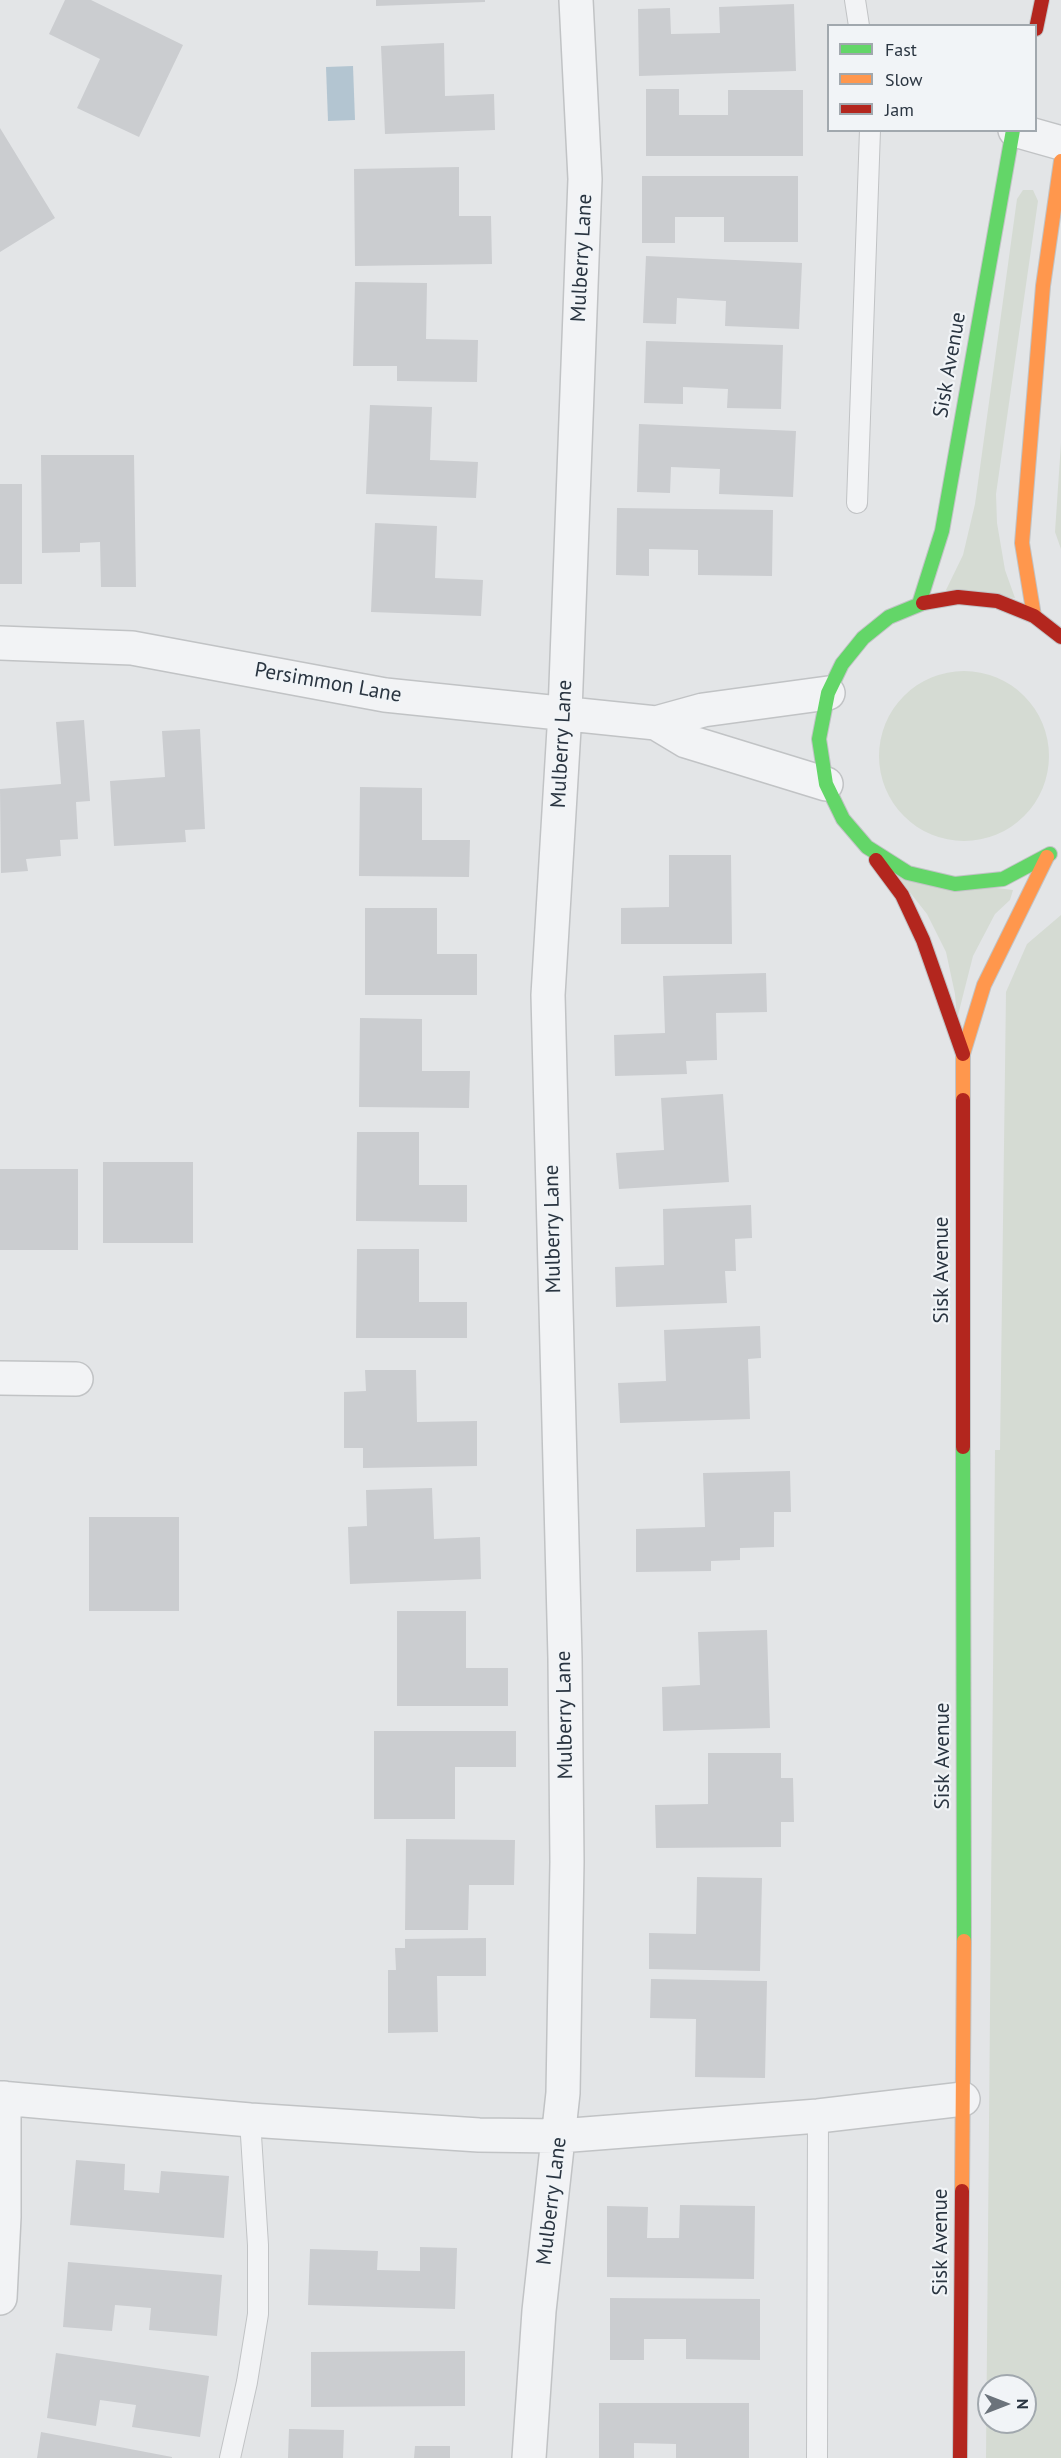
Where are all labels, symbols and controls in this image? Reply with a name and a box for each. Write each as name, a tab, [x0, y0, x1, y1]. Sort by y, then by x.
legend	[827, 24, 1037, 132]
text: Fast	[885, 38, 917, 61]
text: Slow	[885, 68, 923, 91]
text: Jam	[885, 98, 914, 121]
street label: Mulberry Lane	[566, 193, 598, 323]
street label: Sisk Avenue	[928, 310, 972, 420]
street label: Persimmon Lane	[253, 658, 403, 708]
street label: Mulberry Lane	[546, 679, 578, 809]
street label: Mulberry Lane	[539, 1164, 567, 1294]
street label: Sisk Avenue	[929, 1217, 955, 1323]
street label: Mulberry Lane	[551, 1650, 579, 1780]
street label: Sisk Avenue	[930, 1703, 956, 1809]
street label: Mulberry Lane	[532, 2136, 572, 2266]
street label: Sisk Avenue	[928, 2189, 954, 2295]
north arrow	[977, 2374, 1037, 2434]
text: N	[1013, 2399, 1033, 2409]

